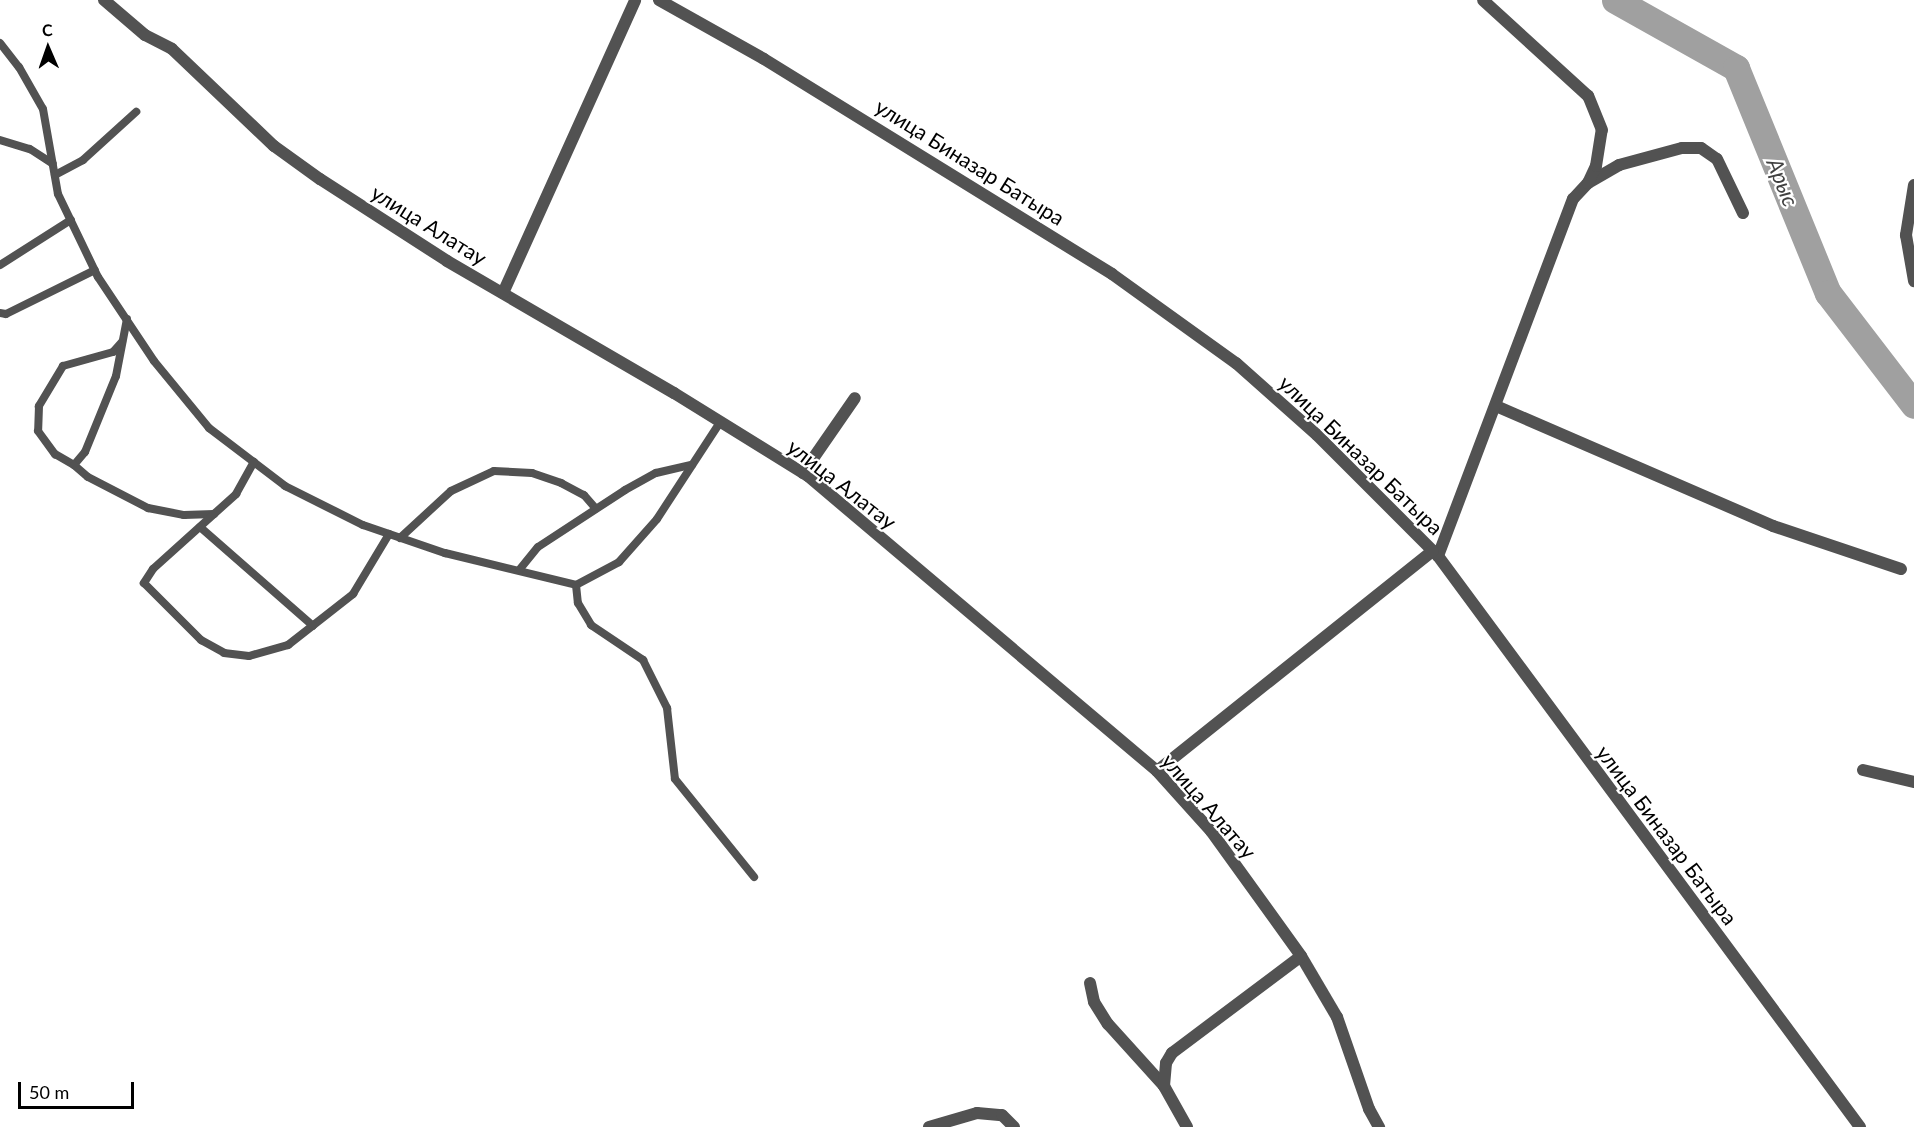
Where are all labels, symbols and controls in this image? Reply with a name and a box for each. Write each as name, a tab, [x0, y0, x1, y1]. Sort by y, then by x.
north arrow	[18, 18, 78, 78]
text: С	[42, 20, 53, 39]
street label: улица Биназар Батыра	[871, 94, 1069, 230]
water label: Арыс	[1761, 154, 1805, 210]
street label: улица Алатау	[367, 180, 491, 270]
street label: улица Биназар Батыра	[1274, 370, 1448, 540]
street label: улица Алатау	[783, 434, 901, 534]
street label: улица Биназар Батыра	[1591, 740, 1743, 930]
street label: улица Алатау	[1156, 748, 1262, 864]
scale bar	[21, 1070, 136, 1108]
text: 50 m	[29, 1081, 69, 1103]

